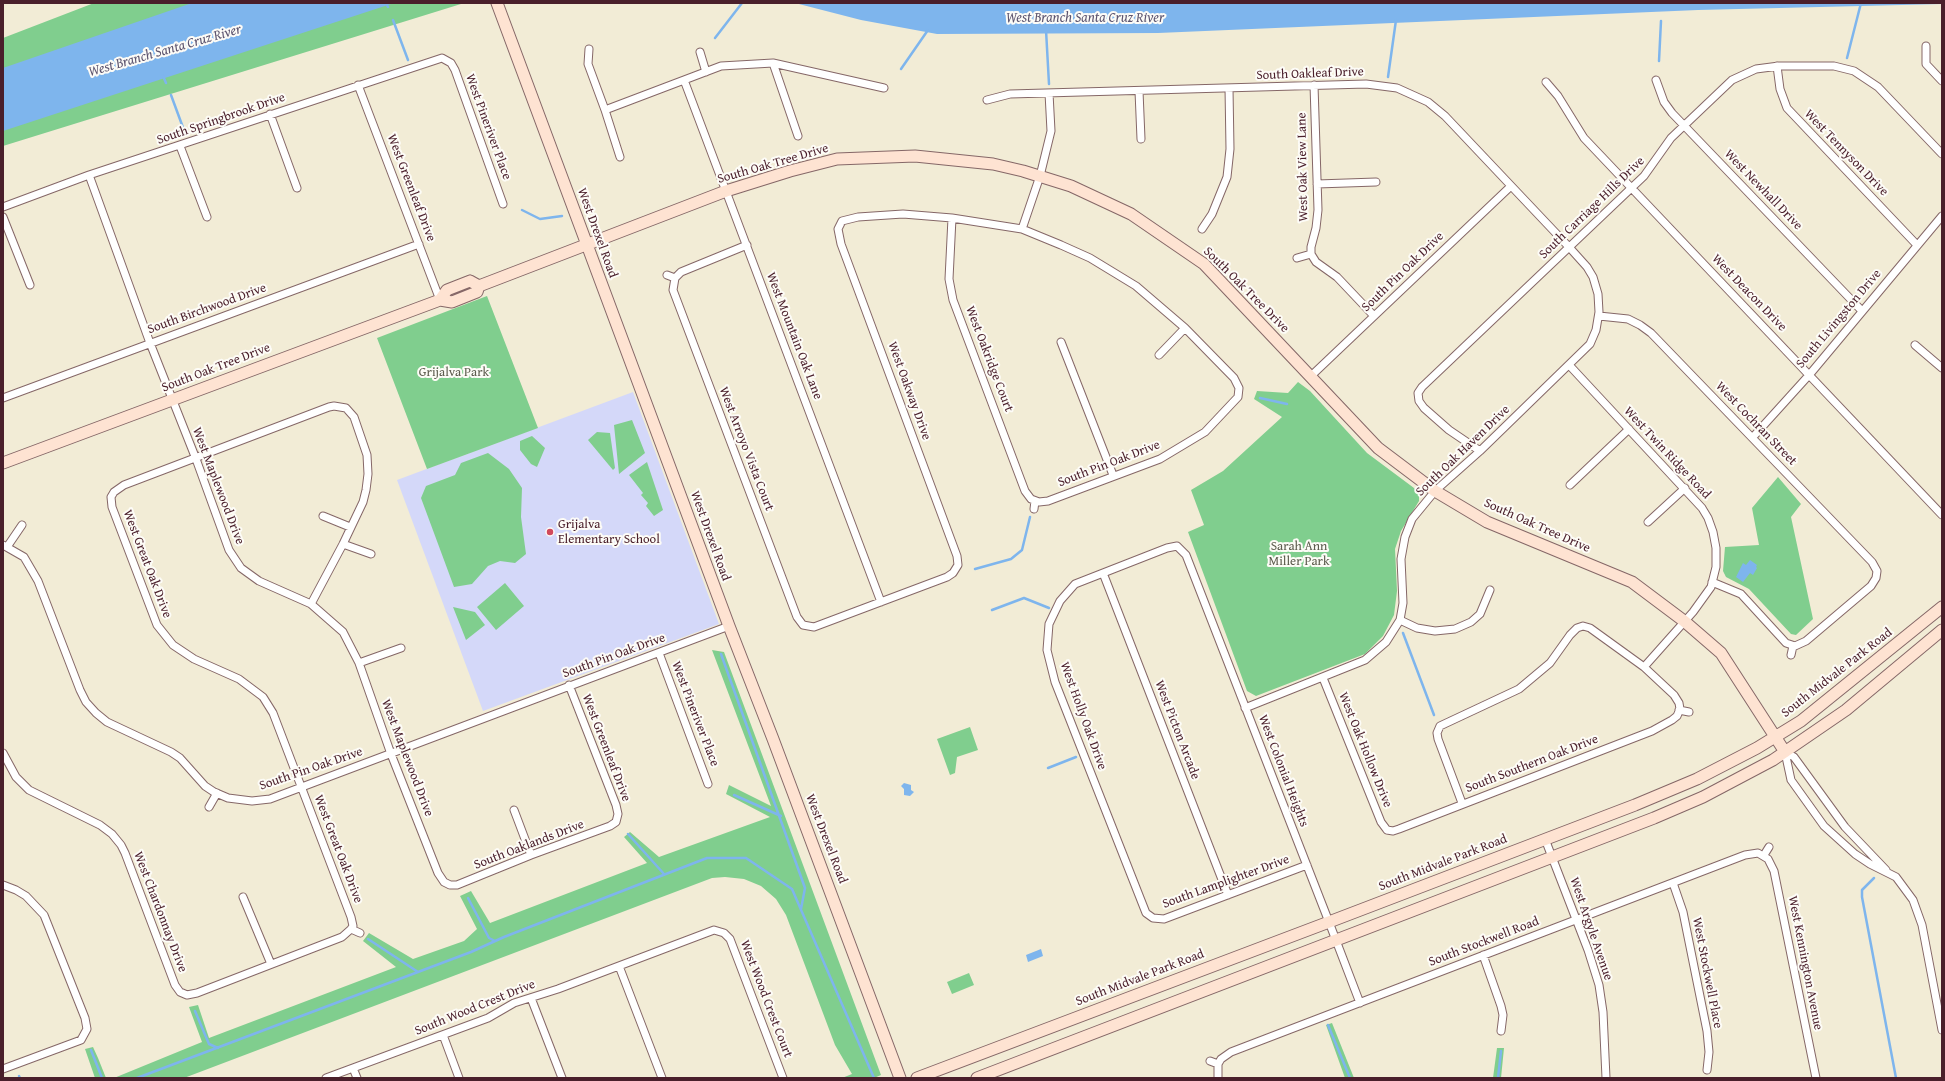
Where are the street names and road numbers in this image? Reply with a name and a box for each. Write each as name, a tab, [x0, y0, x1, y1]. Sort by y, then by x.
street label: South Oakleaf Drive	[1256, 64, 1364, 84]
street label: West Pineriver Place	[462, 72, 514, 182]
street label: South Springbrook Drive	[155, 90, 287, 148]
street label: West Tennyson Drive	[1801, 106, 1891, 200]
street label: West Oak View Lane	[1294, 112, 1312, 222]
street label: West Greenleaf Drive	[383, 132, 439, 244]
street label: South Oak Tree Drive	[716, 141, 830, 187]
street label: West Newhall Drive	[1721, 147, 1805, 233]
street label: South Carriage Hills Drive	[1536, 154, 1648, 262]
street label: West Drexel Road	[574, 186, 620, 280]
street label: South Pin Oak Drive	[1359, 229, 1447, 315]
street label: South Oak Tree Drive	[1200, 244, 1292, 336]
street label: West Deacon Drive	[1708, 251, 1790, 335]
street label: South Livingston Drive	[1793, 266, 1885, 372]
street label: West Mountain Oak Lane	[763, 270, 825, 402]
street label: South Birchwood Drive	[146, 280, 268, 338]
street label: West Oakridge Court	[962, 304, 1016, 414]
street label: South Oak Tree Drive	[160, 340, 272, 396]
street label: West Oakway Drive	[884, 340, 934, 442]
street label: West Cochran Street	[1712, 379, 1800, 469]
street label: West Arroyo Vista Court	[715, 385, 777, 513]
street label: South Oak Haven Drive	[1413, 402, 1513, 500]
street label: West Twin Ridge Road	[1620, 404, 1714, 502]
street label: West Maplewood Drive	[188, 425, 248, 547]
street label: South Pin Oak Drive	[1056, 437, 1162, 491]
street label: West Drexel Road	[687, 489, 733, 583]
street label: South Oak Tree Drive	[1481, 495, 1593, 557]
street label: West Great Oak Drive	[119, 508, 175, 620]
street label: South Midvale Park Road	[1779, 625, 1895, 721]
street label: South Pin Oak Drive	[560, 630, 668, 682]
street label: West Pineriver Place	[668, 659, 722, 769]
street label: West Holly Oak Drive	[1056, 660, 1110, 772]
street label: West Picton Arcade	[1151, 678, 1203, 782]
street label: West Oak Hollow Drive	[1335, 690, 1395, 810]
street label: West Greenleaf Drive	[578, 692, 634, 804]
street label: West Maplewood Drive	[377, 697, 437, 819]
street label: West Colonial Heights	[1254, 713, 1312, 829]
street label: South Southern Oak Drive	[1463, 731, 1601, 797]
street label: South Pin Oak Drive	[257, 744, 365, 794]
street label: West Drexel Road	[802, 792, 850, 886]
street label: West Great Oak Drive	[310, 793, 366, 905]
street label: South Oaklands Drive	[472, 817, 586, 873]
street label: South Midvale Park Road	[1377, 831, 1509, 895]
street label: West Chardonnay Drive	[130, 850, 190, 974]
street label: South Lamplighter Drive	[1160, 852, 1292, 912]
street label: West Argyle Avenue	[1566, 875, 1616, 983]
street label: West Kennington Avenue	[1784, 895, 1826, 1031]
street label: South Stockwell Road	[1427, 914, 1541, 970]
street label: West Stockwell Place	[1689, 916, 1725, 1030]
street label: West Wood Crest Court	[736, 938, 796, 1060]
street label: South Midvale Park Road	[1074, 946, 1206, 1010]
street label: South Wood Crest Drive	[413, 977, 537, 1039]

